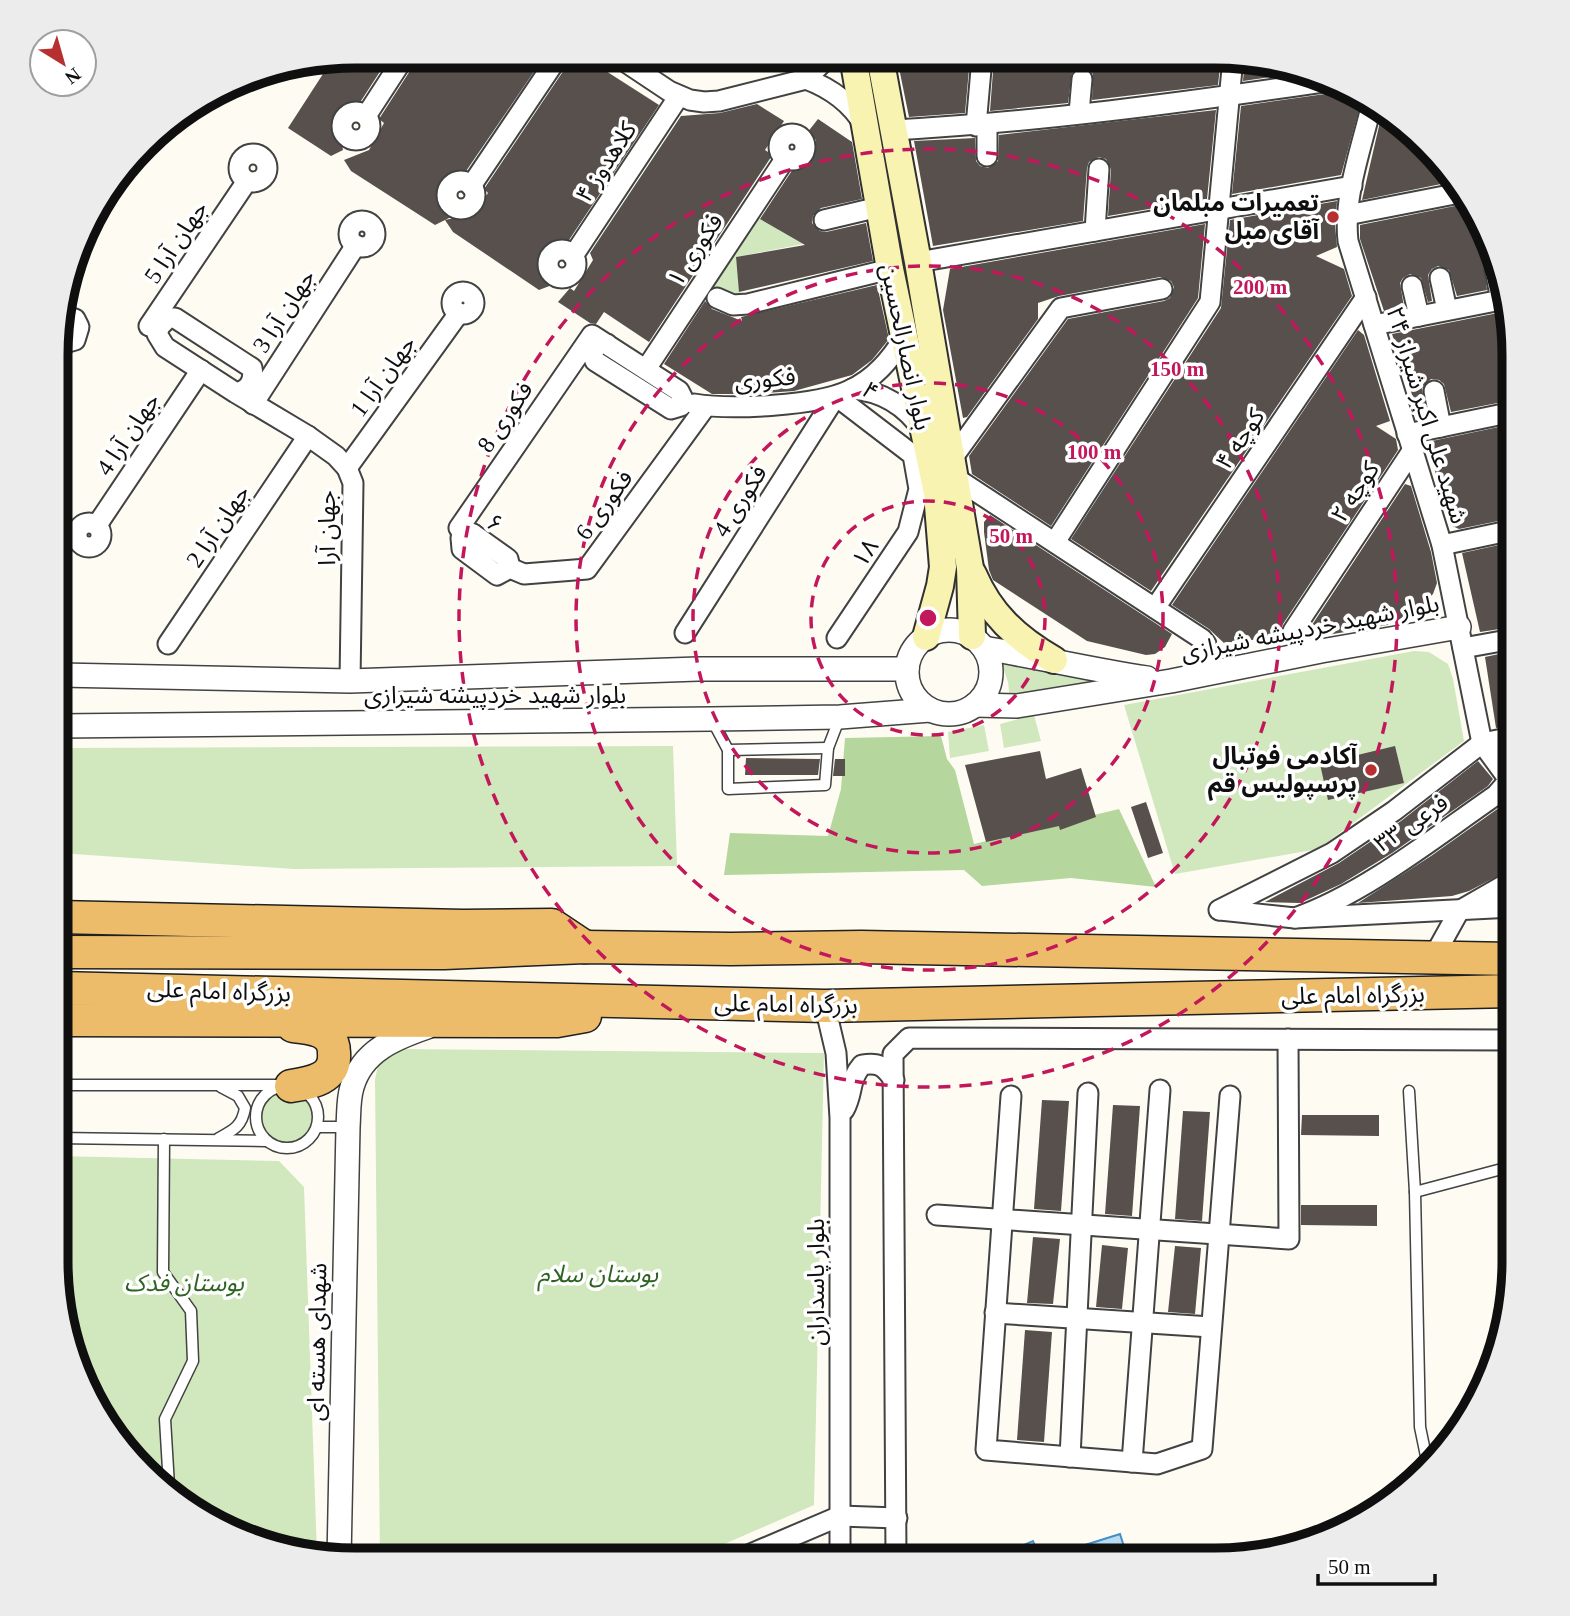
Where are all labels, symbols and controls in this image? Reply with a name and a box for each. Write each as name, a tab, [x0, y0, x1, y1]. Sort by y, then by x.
north arrow	[28, 28, 98, 98]
text: N	[61, 64, 85, 89]
street label: کلاهدوز ۴	[571, 116, 643, 207]
place label: تعمیرات مبلمان آقای مبل	[1153, 190, 1320, 245]
street label: جهان آرا 5	[139, 196, 214, 289]
street label: فکوری ۱	[662, 209, 729, 292]
marker: تعمیرات مبلمان آقای مبل	[1325, 209, 1341, 225]
street label: بلوار انصارالحسین	[875, 261, 936, 433]
street label: جهان آرا 3	[248, 265, 321, 358]
text: 200 m	[1233, 275, 1288, 299]
street label: شهید علی اکبر شیراز ۲۴	[1381, 303, 1472, 527]
street label: جهان آرا 1	[345, 331, 422, 422]
text: 150 m	[1150, 357, 1205, 381]
street label: فکوری	[733, 363, 797, 396]
street label: فکوری 8	[472, 377, 539, 458]
street label: ۴	[857, 377, 883, 405]
street label: جهان آرا 4	[91, 388, 166, 481]
street label: کوچه ۴	[1211, 403, 1272, 475]
text: 100 m	[1067, 440, 1122, 464]
street label: کوچه ۲	[1326, 456, 1386, 528]
street label: فکوری 4	[708, 460, 773, 542]
street label: فکوری 6	[570, 465, 639, 545]
street label: جهان آرا 2	[181, 480, 256, 573]
street label: جهان آرا	[314, 490, 341, 566]
street label: ۶	[483, 508, 507, 538]
text: 50 m	[989, 524, 1033, 548]
street label: ۱۸	[847, 534, 884, 572]
street label: بلوار شهید خردپیشه شیرازی	[1179, 590, 1442, 668]
centre of rings	[916, 606, 940, 630]
street label: بلوار شهید خردپیشه شیرازی	[364, 682, 626, 710]
place label: آکادمی فوتبال پرسپولیس قم	[1208, 743, 1358, 801]
marker: آکادمی فوتبال پرسپولیس قم	[1363, 762, 1379, 778]
street label: فرعی ۳۳	[1369, 789, 1453, 858]
street label: بزرگراه امام علی	[146, 975, 291, 1011]
street label: بزرگراه امام علی	[1281, 981, 1425, 1014]
street label: بزرگراه امام علی	[714, 990, 858, 1023]
street label: بلوار پاسداران	[803, 1218, 831, 1346]
park label: بوستان سلام	[537, 1261, 658, 1292]
street label: شهدای هسته ای	[303, 1263, 332, 1421]
park label: بوستان فدک	[124, 1270, 244, 1297]
scale bar	[1318, 1542, 1435, 1586]
text: 50 m	[1328, 1555, 1371, 1579]

